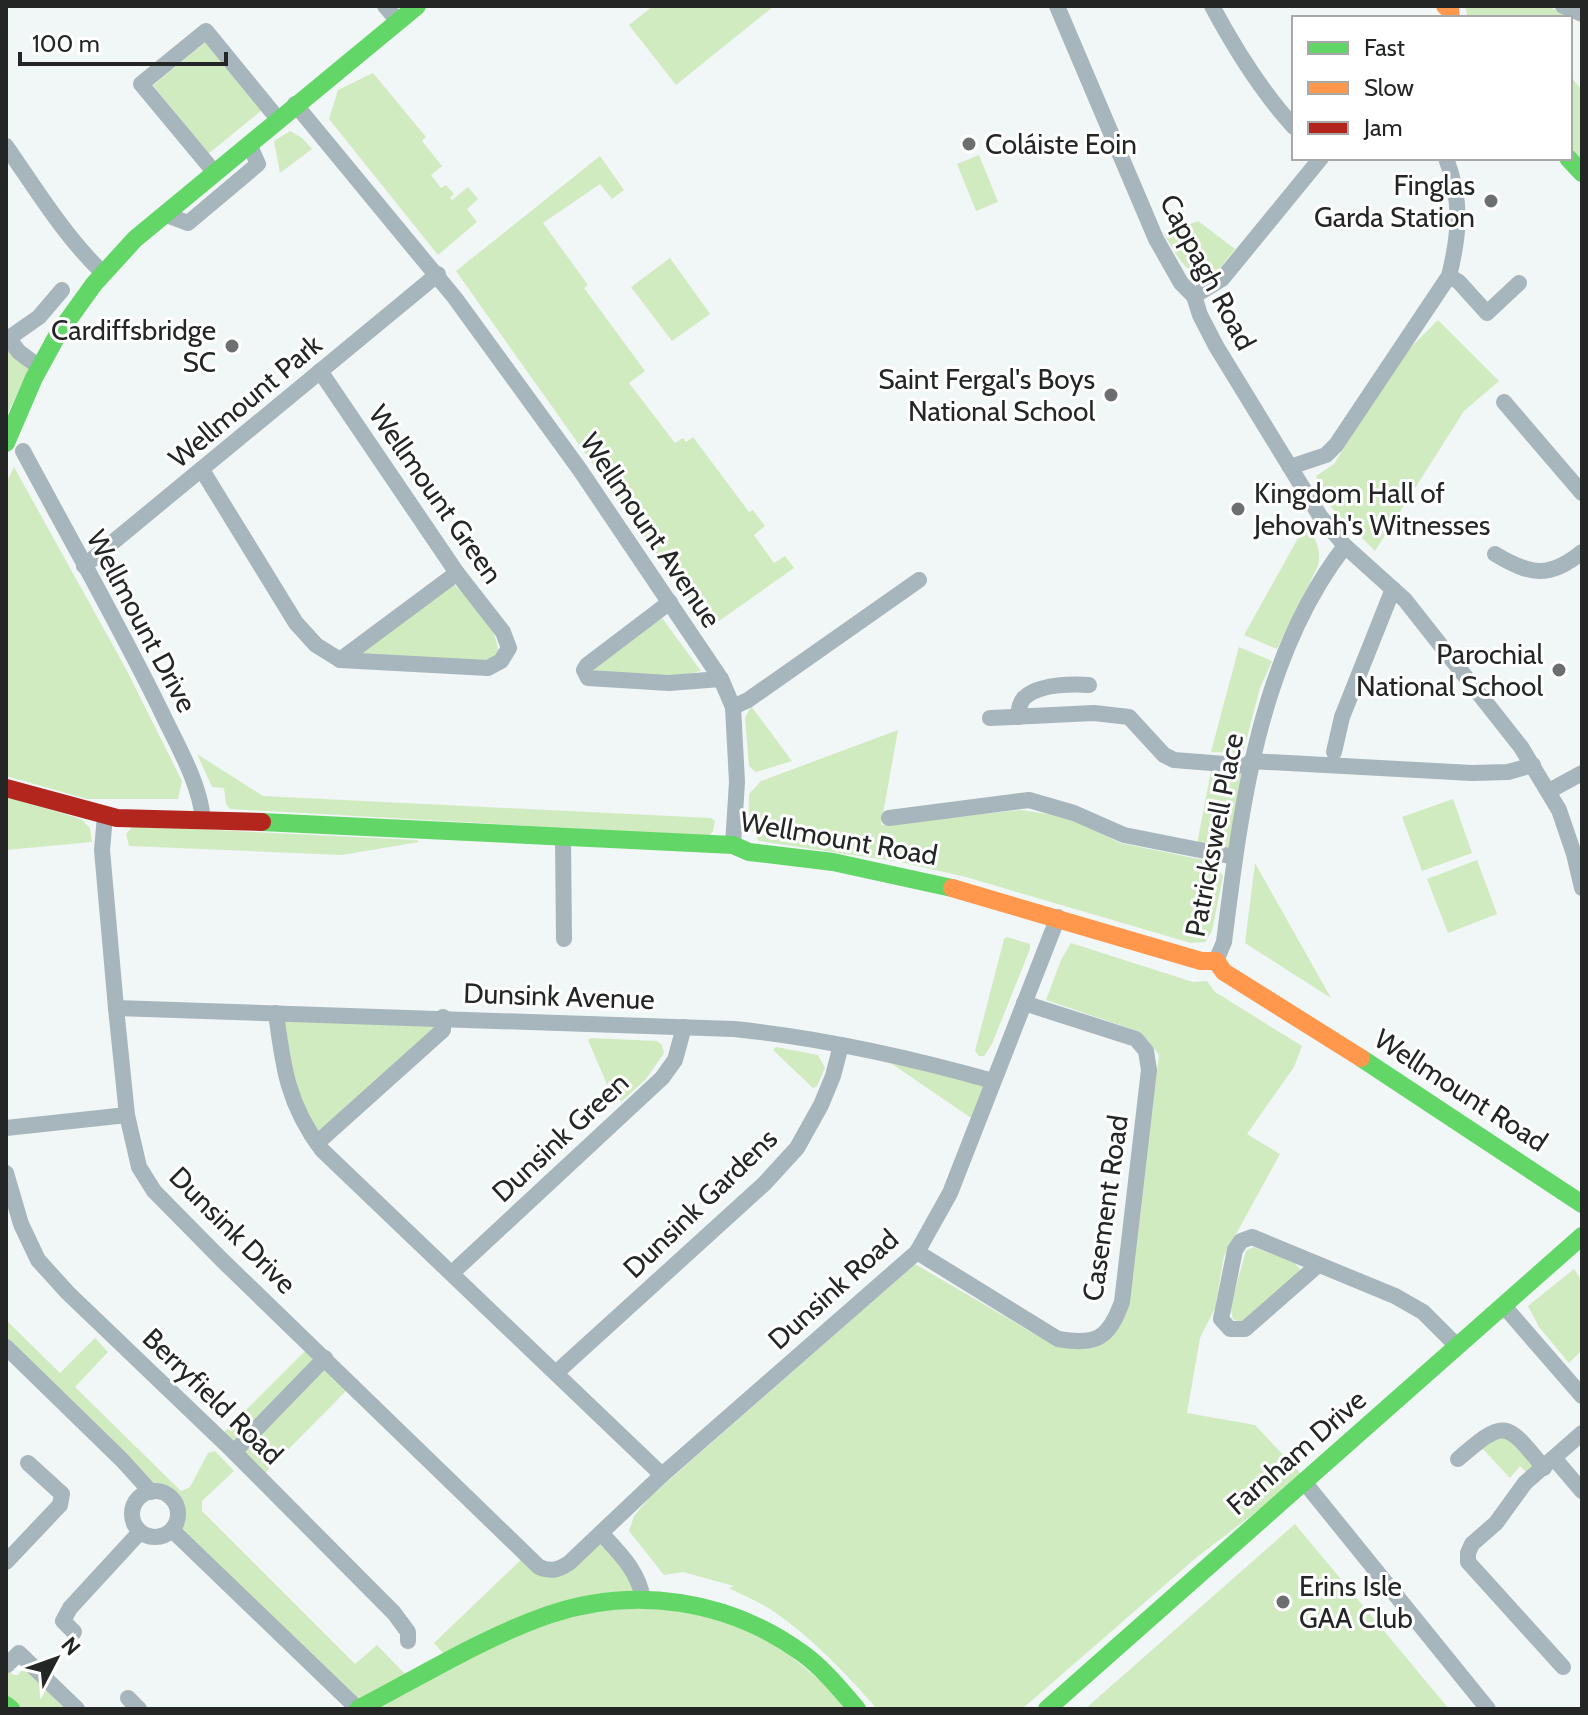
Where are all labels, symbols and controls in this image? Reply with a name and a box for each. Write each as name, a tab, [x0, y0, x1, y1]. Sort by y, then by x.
scale bar	[20, 16, 226, 66]
legend	[1292, 16, 1572, 160]
text: 100 m	[32, 29, 100, 58]
text: Fast	[1364, 33, 1405, 62]
text: Slow	[1364, 73, 1414, 102]
text: Jam	[1363, 113, 1402, 142]
place label: Coláiste Eoin	[985, 127, 1137, 161]
marker: Coláiste Eoin	[960, 135, 978, 153]
place label: Finglas Garda Station	[1314, 168, 1475, 234]
street label: Cappagh Road	[1153, 188, 1263, 356]
marker: Finglas Garda Station	[1482, 192, 1500, 210]
place label: Cardiffsbridge SC	[51, 313, 216, 379]
street label: Wellmount Park	[162, 327, 329, 475]
marker: Cardiffsbridge SC	[223, 337, 241, 355]
place label: Saint Fergal's Boys National School	[878, 362, 1095, 428]
marker: Saint Fergal's Boys National School	[1102, 386, 1120, 404]
street label: Wellmount Green	[362, 398, 510, 590]
street label: Wellmount Avenue	[573, 426, 729, 634]
place label: Kingdom Hall of Jehovah's Witnesses	[1253, 476, 1490, 542]
marker: Kingdom Hall of Jehovah's Witnesses	[1229, 500, 1247, 518]
street label: Wellmount Drive	[80, 524, 204, 718]
place label: Parochial National School	[1356, 637, 1543, 703]
marker: Parochial National School	[1550, 661, 1568, 679]
street label: Patrickswell Place	[1178, 730, 1250, 940]
street label: Wellmount Road	[738, 804, 940, 872]
street label: Dunsink Avenue	[463, 976, 655, 1016]
street label: Wellmount Road	[1368, 1021, 1554, 1159]
street label: Dunsink Green	[485, 1065, 635, 1209]
street label: Casement Road	[1075, 1113, 1135, 1303]
street label: Dunsink Gardens	[616, 1121, 784, 1285]
street label: Dunsink Drive	[163, 1160, 303, 1300]
street label: Dunsink Road	[761, 1222, 905, 1356]
street label: Berryfield Road	[136, 1321, 290, 1471]
street label: Farnham Drive	[1219, 1382, 1373, 1522]
place label: Erins Isle GAA Club	[1299, 1569, 1413, 1635]
marker: Erins Isle GAA Club	[1274, 1593, 1292, 1611]
north arrow	[16, 1619, 96, 1699]
text: N	[55, 1631, 86, 1661]

